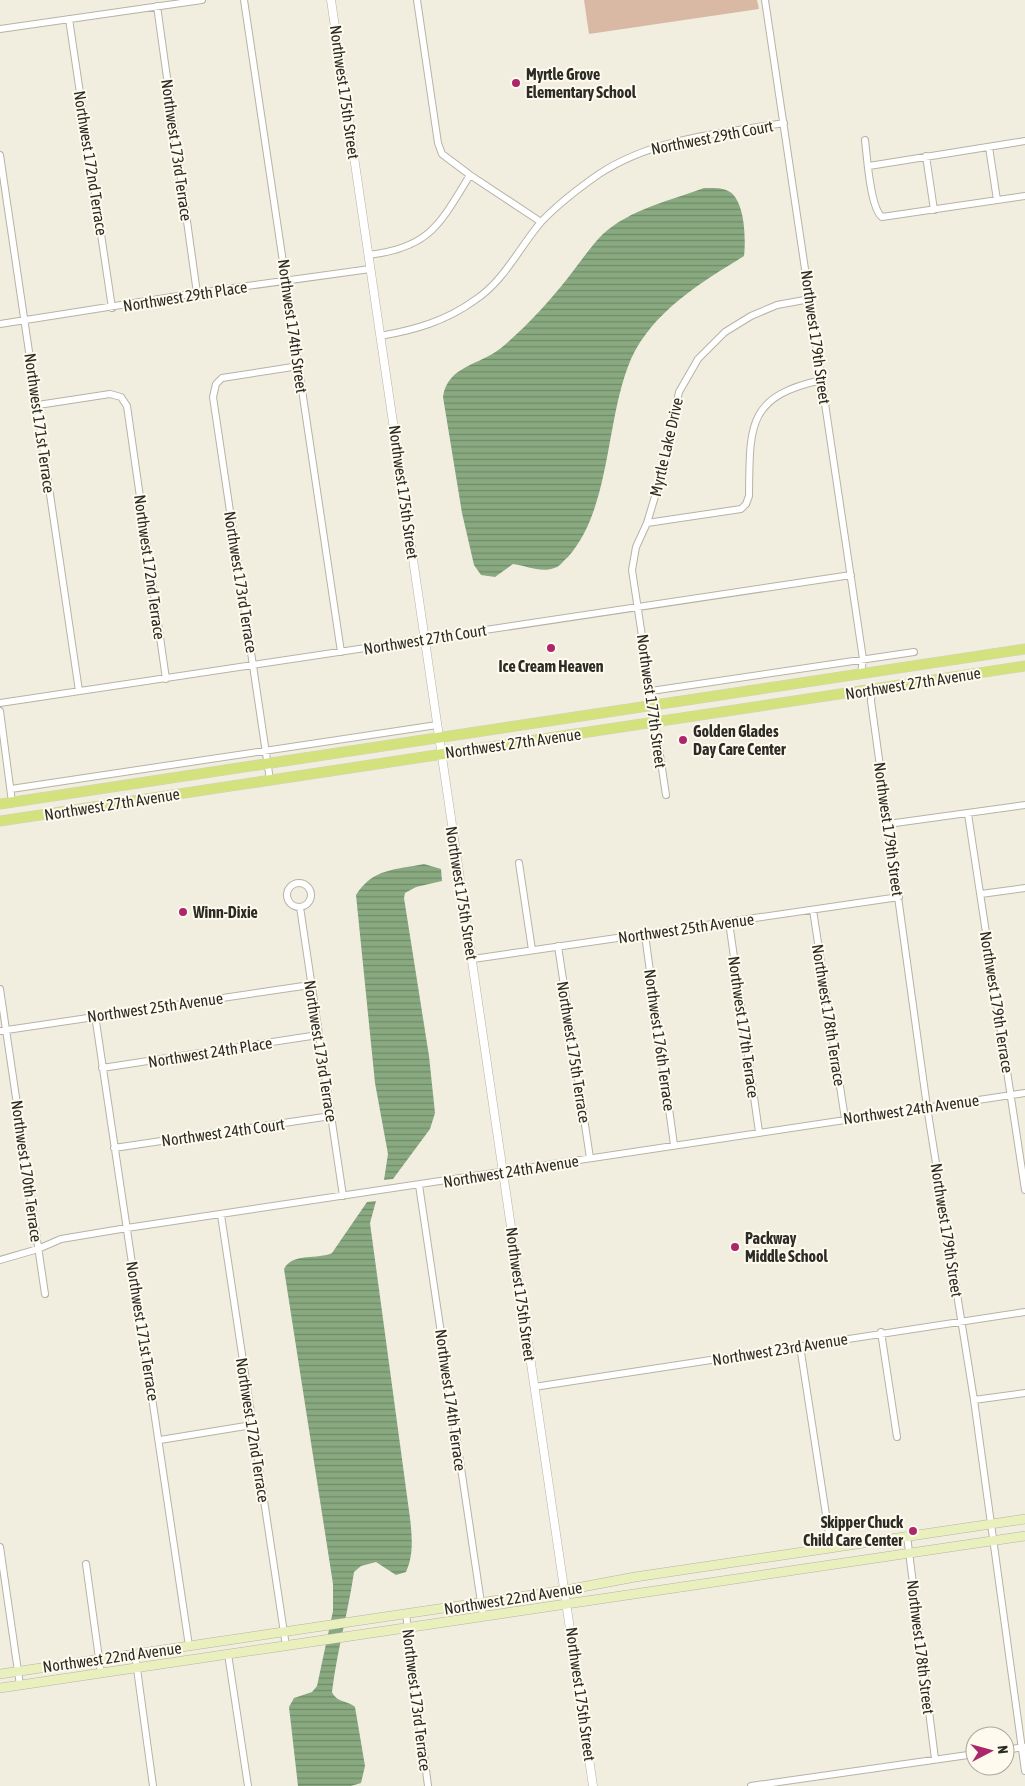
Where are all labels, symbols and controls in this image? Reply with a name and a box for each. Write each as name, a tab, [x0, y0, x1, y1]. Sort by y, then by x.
street label: Northwest 175th Street	[327, 24, 363, 161]
place label: Myrtle Grove Elementary School	[526, 65, 637, 101]
marker: Myrtle Grove Elementary School	[510, 77, 522, 89]
street label: Northwest 173rd Terrace	[158, 78, 196, 222]
street label: Northwest 172nd Terrace	[71, 89, 111, 237]
street label: Northwest 29th Court	[649, 116, 775, 158]
street label: Northwest 174th Street	[275, 258, 311, 395]
street label: Northwest 179th Street	[798, 269, 834, 406]
street label: Northwest 29th Place	[122, 277, 248, 315]
street label: Northwest 171st Terrace	[21, 352, 59, 494]
street label: Myrtle Lake Drive	[646, 396, 687, 498]
street label: Northwest 175th Street	[386, 424, 422, 561]
street label: Northwest 172nd Terrace	[131, 493, 169, 641]
street label: Northwest 173rd Terrace	[221, 510, 261, 654]
street label: Northwest 27th Court	[362, 620, 488, 658]
street label: Northwest 177th Street	[634, 633, 670, 770]
marker: Ice Cream Heaven	[545, 642, 557, 654]
place label: Ice Cream Heaven	[498, 657, 604, 675]
street label: Northwest 27th Avenue	[844, 663, 982, 703]
place label: Golden Glades Day Care Center	[693, 722, 786, 758]
street label: Northwest 27th Avenue	[444, 725, 582, 761]
marker: Golden Glades Day Care Center	[677, 734, 689, 746]
street label: Northwest 179th Street	[871, 761, 907, 898]
street label: Northwest 27th Avenue	[43, 784, 181, 824]
street label: Northwest 175th Street	[443, 825, 482, 962]
place label: Winn-Dixie	[192, 903, 258, 921]
marker: Winn-Dixie	[177, 906, 189, 918]
street label: Northwest 25th Avenue	[617, 910, 755, 946]
street label: Northwest 179th Terrace	[977, 930, 1017, 1074]
street label: Northwest 178th Terrace	[809, 943, 849, 1087]
street label: Northwest 177th Terrace	[725, 955, 763, 1099]
street label: Northwest 176th Terrace	[641, 968, 679, 1112]
street label: Northwest 173rd Terrace	[301, 979, 341, 1123]
street label: Northwest 175th Terrace	[554, 980, 594, 1124]
street label: Northwest 25th Avenue	[86, 989, 224, 1025]
street label: Northwest 24th Place	[147, 1033, 273, 1071]
street label: Northwest 24th Avenue	[842, 1091, 980, 1127]
street label: Northwest 170th Terrace	[8, 1099, 46, 1243]
street label: Northwest 24th Court	[160, 1114, 286, 1150]
street label: Northwest 24th Avenue	[442, 1151, 580, 1191]
street label: Northwest 179th Street	[928, 1162, 967, 1299]
street label: Northwest 175th Street	[503, 1226, 539, 1363]
place label: Packway Middle School	[745, 1229, 829, 1265]
marker: Packway Middle School	[729, 1241, 741, 1253]
street label: Northwest 171st Terrace	[123, 1260, 163, 1402]
street label: Northwest 174th Terrace	[432, 1328, 470, 1472]
street label: Northwest 23rd Avenue	[711, 1329, 849, 1369]
street label: Northwest 172nd Terrace	[233, 1356, 273, 1504]
place label: Skipper Chuck Child Care Center	[803, 1513, 904, 1549]
marker: Skipper Chuck Child Care Center	[907, 1525, 919, 1537]
street label: Northwest 22nd Avenue	[443, 1578, 583, 1618]
street label: Northwest 178th Street	[904, 1579, 938, 1716]
street label: Northwest 175th Street	[563, 1626, 599, 1763]
street label: Northwest 173rd Terrace	[399, 1628, 435, 1772]
street label: Northwest 22nd Avenue	[41, 1638, 183, 1676]
north arrow	[965, 1726, 1015, 1776]
text: N	[995, 1745, 1011, 1755]

